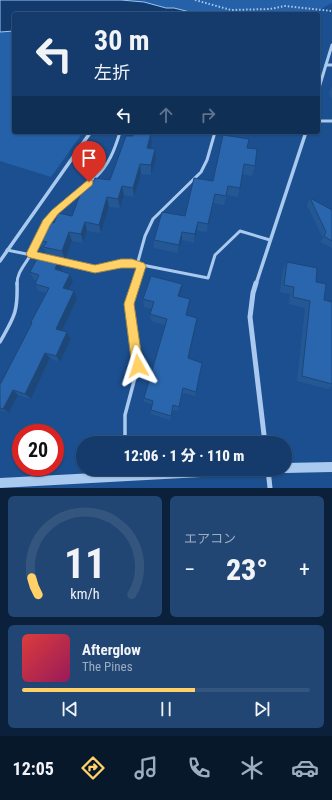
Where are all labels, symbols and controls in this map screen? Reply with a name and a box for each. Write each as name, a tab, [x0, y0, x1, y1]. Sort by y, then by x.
text: 30 m	[94, 24, 150, 57]
icon: left	[28, 28, 80, 80]
text: 左折	[94, 62, 130, 83]
icon: left	[113, 104, 135, 126]
icon: ahead	[155, 104, 177, 126]
icon: right	[197, 104, 219, 126]
pin	[72, 141, 106, 182]
icon: arrive	[78, 147, 100, 169]
position arrow	[117, 345, 159, 387]
speed limit sign: 20	[12, 424, 64, 476]
text: 12:06 · 1 分 · 110 m	[124, 447, 244, 465]
text: エアコン	[184, 531, 236, 546]
text: 11	[64, 538, 106, 587]
text: 23°	[226, 552, 268, 587]
text: −	[184, 557, 195, 582]
text: +	[299, 557, 310, 582]
text: km/h	[70, 585, 100, 601]
text: Afterglow	[82, 641, 141, 659]
text: The Pines	[82, 659, 133, 674]
icon: previous	[59, 698, 81, 720]
icon: pause	[155, 698, 177, 720]
icon: next	[251, 698, 273, 720]
icon: directions	[79, 754, 107, 782]
icon: music	[132, 754, 160, 782]
icon: phone	[185, 754, 213, 782]
icon: climate	[238, 754, 266, 782]
icon: car	[291, 754, 319, 782]
text: 12:05	[13, 758, 54, 779]

